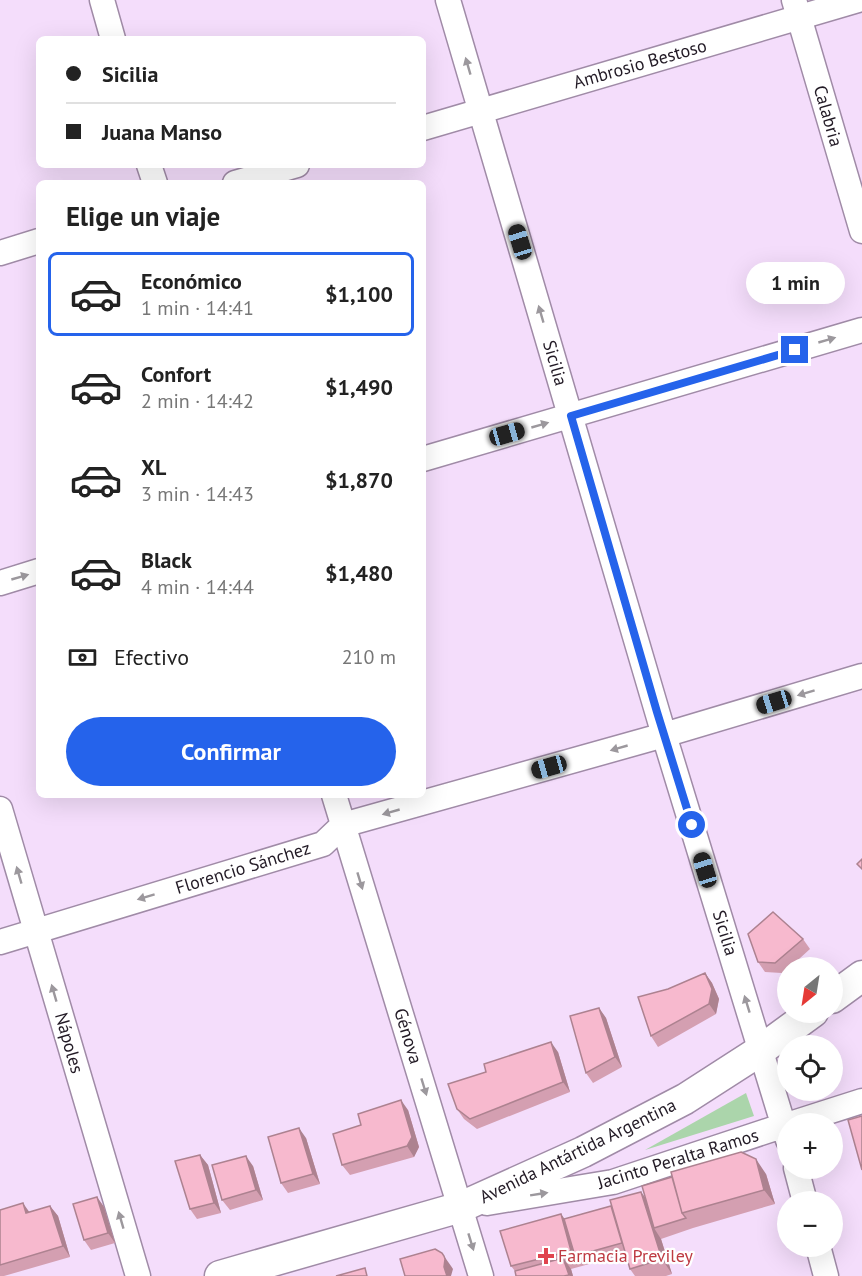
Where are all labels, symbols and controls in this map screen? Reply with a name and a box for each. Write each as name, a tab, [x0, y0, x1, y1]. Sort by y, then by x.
street label: Ambrosio Bestoso	[571, 34, 709, 94]
one-way arrow	[463, 57, 472, 75]
text: Sicilia	[102, 60, 158, 88]
street label: Calabria	[809, 83, 848, 149]
text: Juana Manso	[102, 118, 222, 146]
text: Elige un viaje	[66, 199, 220, 233]
car	[506, 222, 534, 262]
callout: 1 min	[746, 263, 844, 305]
icon: car	[69, 267, 123, 321]
text: Económico	[141, 267, 242, 295]
text: 1 min	[771, 270, 820, 296]
text: $1,100	[325, 280, 393, 308]
text: 1 min · 14:41	[141, 295, 254, 321]
one-way arrow	[536, 305, 545, 323]
one-way arrow	[818, 335, 836, 344]
route end	[781, 336, 808, 363]
street label: Sicilia	[538, 337, 573, 388]
icon: car	[69, 360, 123, 414]
text: Confort	[141, 360, 211, 388]
text: $1,490	[325, 373, 393, 401]
text: 2 min · 14:42	[141, 388, 254, 414]
car	[487, 420, 527, 448]
one-way arrow	[531, 420, 549, 429]
icon: car	[69, 453, 123, 507]
text: XL	[141, 453, 166, 481]
text: $1,870	[325, 466, 393, 494]
text: 3 min · 14:43	[141, 481, 254, 507]
icon: car	[69, 546, 123, 600]
text: Black	[141, 546, 192, 574]
text: $1,480	[325, 559, 393, 587]
one-way arrow	[11, 572, 29, 581]
text: 4 min · 14:44	[141, 574, 254, 600]
icon: cash	[66, 641, 99, 674]
text: Efectivo	[114, 643, 189, 671]
text: 210 m	[342, 644, 396, 670]
car	[754, 688, 794, 716]
one-way arrow	[797, 689, 815, 698]
button: Confirmar	[66, 717, 396, 786]
one-way arrow	[610, 743, 628, 753]
car	[529, 753, 569, 781]
one-way arrow	[382, 807, 400, 817]
route start	[678, 811, 705, 838]
street label: Florencio Sánchez	[173, 836, 313, 899]
car	[691, 850, 719, 890]
one-way arrow	[14, 865, 23, 883]
one-way arrow	[356, 872, 365, 890]
one-way arrow	[137, 893, 155, 902]
street label: Sicilia	[708, 907, 743, 958]
north arrow	[777, 957, 843, 1023]
map controls	[777, 957, 843, 1257]
one-way arrow	[49, 984, 58, 1002]
one-way arrow	[741, 995, 751, 1013]
street label: Génova	[389, 1005, 428, 1066]
street label: Nápoles	[50, 1010, 89, 1076]
button: locate	[777, 1035, 843, 1101]
one-way arrow	[420, 1078, 429, 1096]
street label: Avenida Antártida Argentina	[476, 1093, 680, 1208]
button: +	[777, 1113, 843, 1179]
street label: Jacinto Peralta Ramos	[594, 1123, 761, 1194]
one-way arrow	[530, 1190, 549, 1199]
button: −	[777, 1191, 843, 1257]
one-way arrow	[116, 1211, 125, 1229]
one-way arrow	[467, 1233, 476, 1251]
place label: Farmacia Previley	[558, 1244, 693, 1267]
marker: Farmacia Previley	[539, 1249, 553, 1263]

